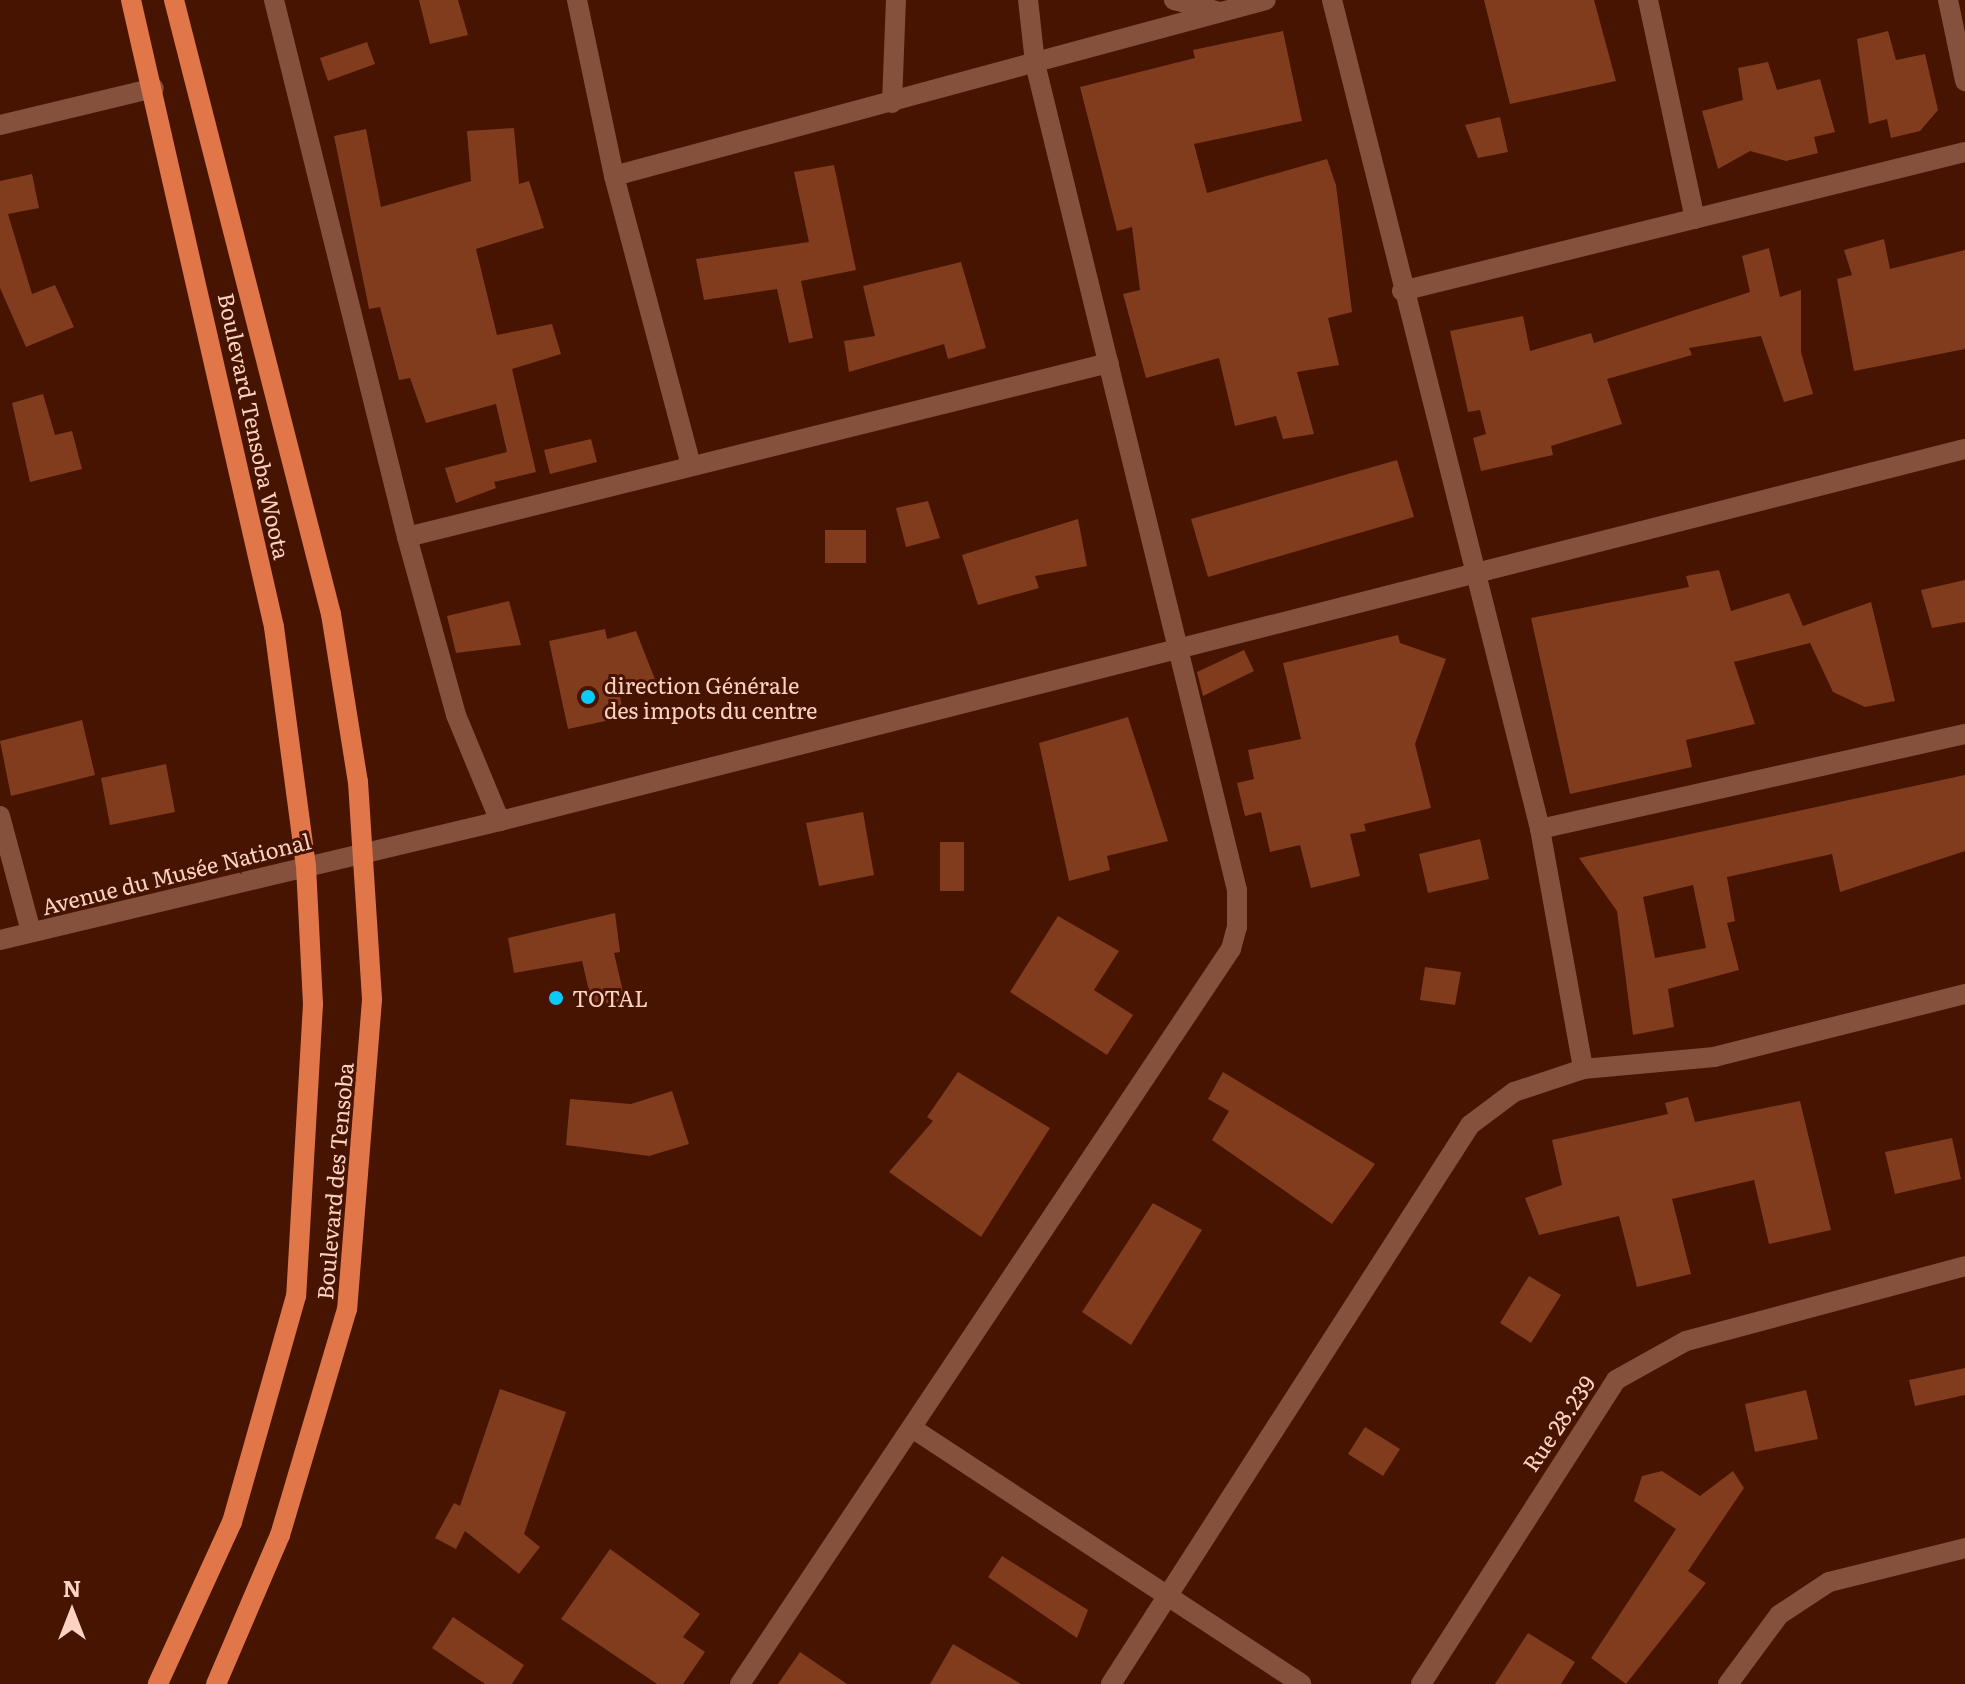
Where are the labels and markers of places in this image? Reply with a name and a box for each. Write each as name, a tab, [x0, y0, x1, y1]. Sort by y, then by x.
place label: direction Générale des impots du centre	[604, 671, 818, 722]
marker: direction Générale des impots du centre	[579, 688, 597, 706]
place label: TOTAL	[572, 985, 648, 1011]
marker: TOTAL	[547, 989, 565, 1007]

